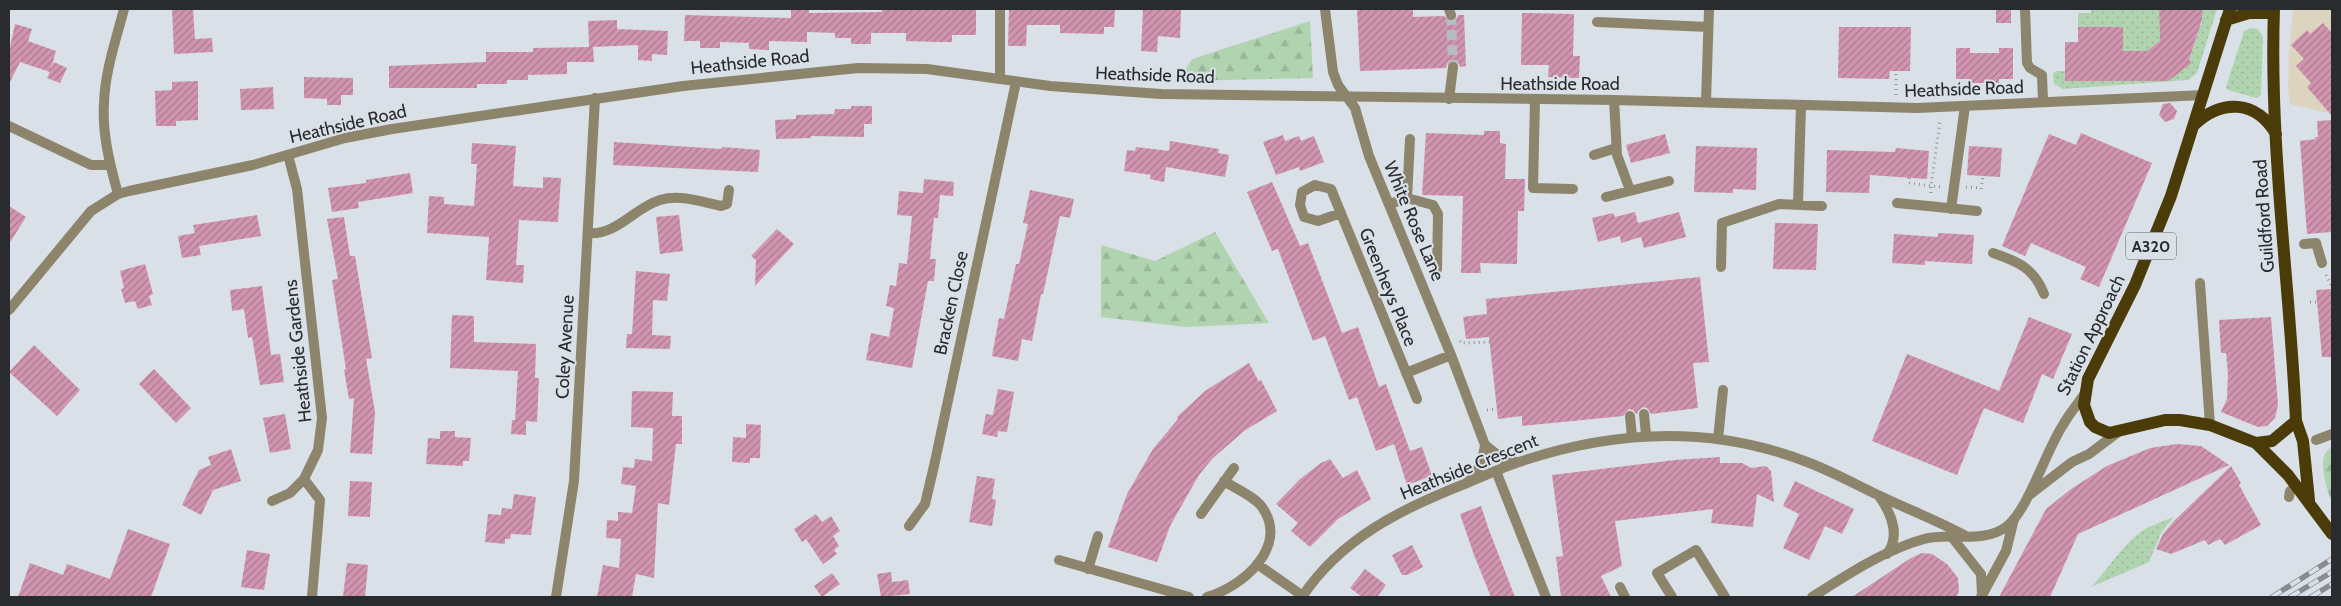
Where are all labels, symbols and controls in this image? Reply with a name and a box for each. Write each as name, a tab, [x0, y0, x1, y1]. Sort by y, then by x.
street label: Heathside Road	[689, 45, 811, 79]
street label: Heathside Road	[1095, 62, 1215, 88]
street label: Heathside Road	[1500, 73, 1620, 95]
street label: Heathside Road	[1904, 76, 2024, 102]
street label: Heathside Road	[287, 100, 409, 148]
street label: White Rose Lane	[1379, 158, 1449, 284]
street label: Guildford Road	[2249, 159, 2279, 273]
street label: Greenheys Place	[1354, 225, 1422, 349]
road number: A320	[2126, 232, 2176, 260]
street label: Bracken Close	[929, 249, 973, 357]
street label: Station Approach	[2052, 271, 2130, 399]
street label: Heathside Gardens	[280, 279, 316, 423]
street label: Coley Avenue	[551, 294, 579, 400]
street label: Heathside Crescent	[1397, 429, 1541, 505]

